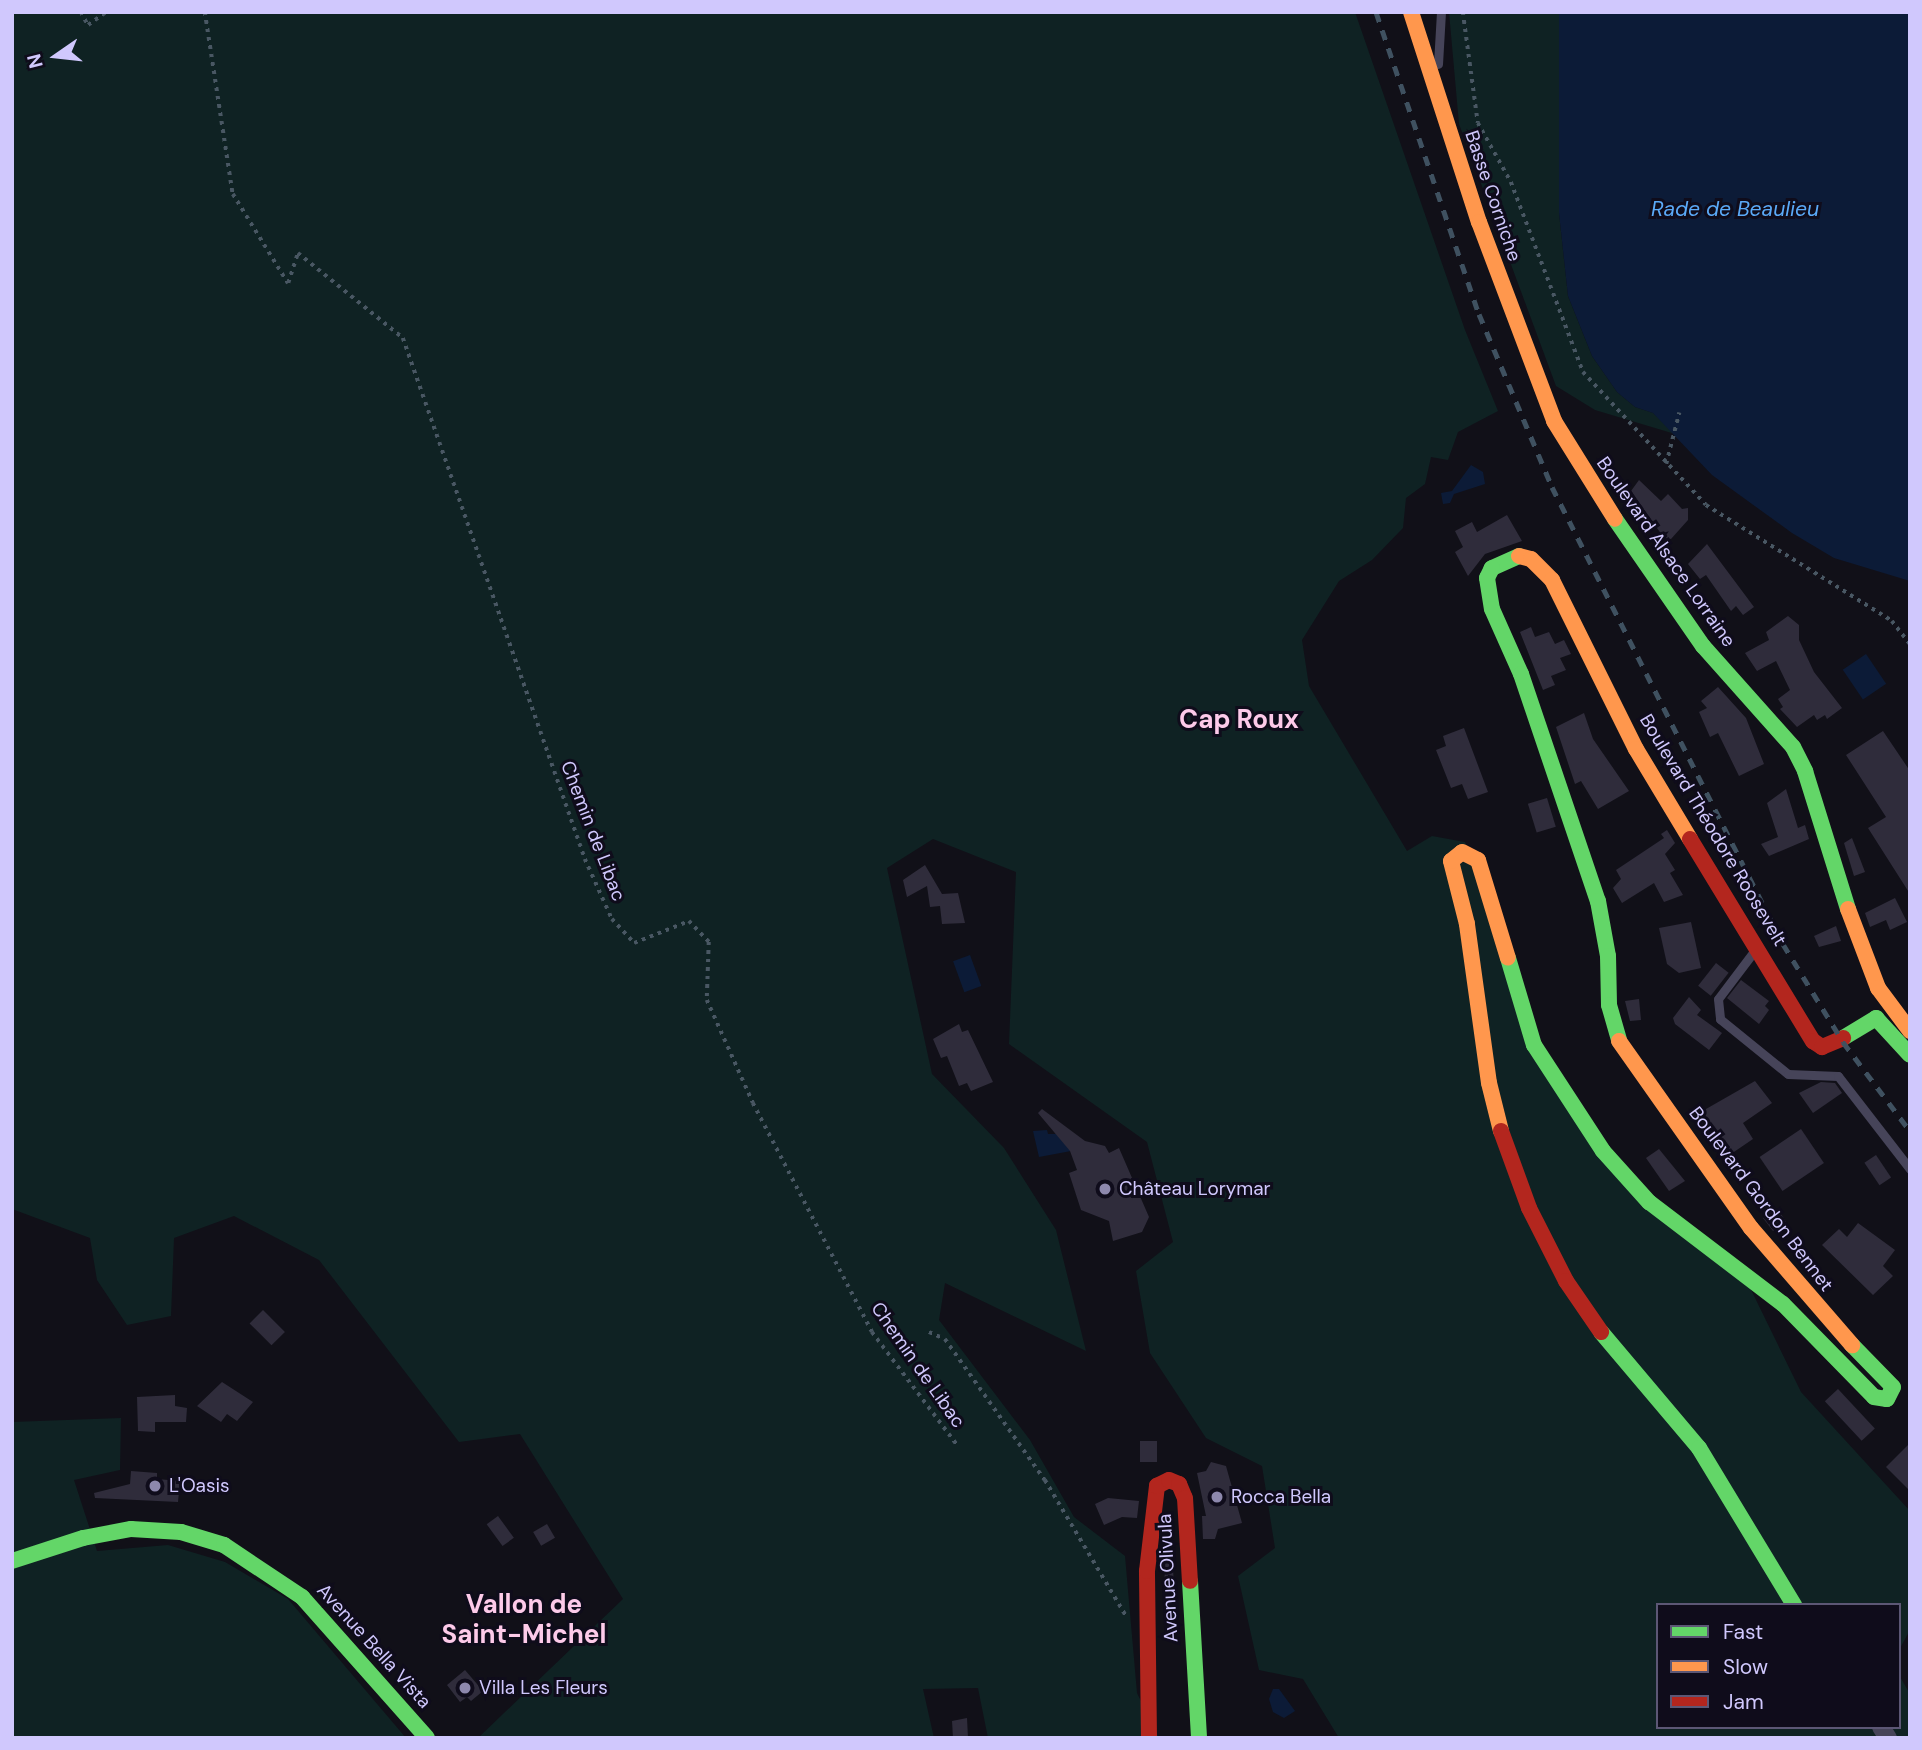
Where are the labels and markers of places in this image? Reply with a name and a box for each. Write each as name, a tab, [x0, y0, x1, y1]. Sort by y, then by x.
place label: Château Lorymar	[1119, 1178, 1271, 1200]
marker: Château Lorymar	[1097, 1181, 1113, 1197]
place label: L'Oasis	[169, 1475, 230, 1497]
marker: L'Oasis	[147, 1478, 163, 1494]
place label: Rocca Bella	[1231, 1486, 1331, 1508]
marker: Rocca Bella	[1209, 1489, 1225, 1505]
place label: Villa Les Fleurs	[479, 1677, 608, 1699]
marker: Villa Les Fleurs	[457, 1680, 473, 1696]

